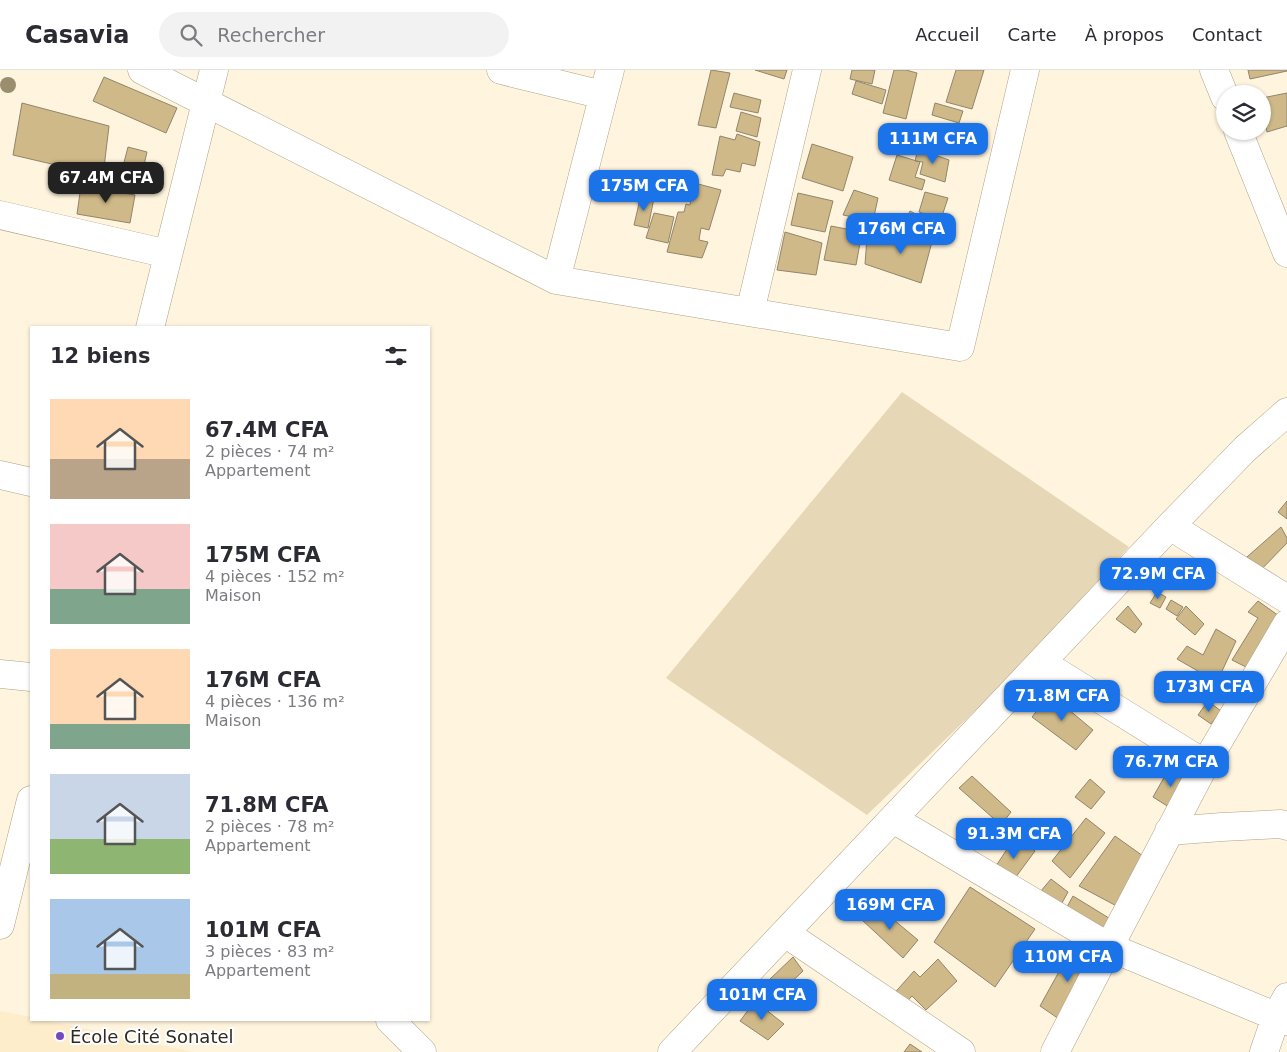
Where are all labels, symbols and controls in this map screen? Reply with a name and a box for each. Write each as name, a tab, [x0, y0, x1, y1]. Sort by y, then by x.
search box	[159, 12, 509, 57]
text: Casavia	[25, 21, 129, 49]
icon: search	[177, 21, 205, 49]
text: Rechercher	[217, 24, 325, 46]
text: Accueil	[915, 24, 980, 45]
text: Carte	[1008, 24, 1057, 45]
text: À propos	[1085, 24, 1164, 45]
text: Contact	[1192, 24, 1262, 45]
map controls	[1216, 85, 1271, 140]
button: layers	[1216, 85, 1271, 140]
pin: 111M CFA	[881, 122, 985, 165]
text: 111M CFA	[889, 129, 977, 148]
pin: 67.4M CFA	[49, 162, 163, 204]
text: 67.4M CFA	[59, 168, 153, 187]
pin: 175M CFA	[592, 170, 696, 212]
text: 175M CFA	[600, 176, 688, 195]
pin: 176M CFA	[849, 212, 953, 255]
text: 176M CFA	[857, 219, 945, 238]
icon: filters	[382, 342, 410, 370]
text: 12 biens	[50, 344, 150, 368]
text: 67.4M CFA	[205, 418, 329, 442]
icon: home	[90, 419, 150, 479]
text: 2 pièces · 74 m²	[205, 442, 334, 461]
text: Appartement	[205, 461, 311, 480]
text: 175M CFA	[205, 543, 321, 567]
icon: home	[90, 544, 150, 604]
pin: 72.9M CFA	[1101, 558, 1215, 600]
text: 72.9M CFA	[1111, 564, 1205, 583]
text: 4 pièces · 152 m²	[205, 567, 345, 586]
text: Maison	[205, 586, 261, 605]
text: 176M CFA	[205, 668, 321, 692]
icon: home	[90, 669, 150, 729]
pin: 173M CFA	[1157, 670, 1261, 713]
text: 173M CFA	[1165, 677, 1253, 696]
pin: 71.8M CFA	[1005, 680, 1119, 722]
text: 71.8M CFA	[1015, 686, 1109, 705]
text: 4 pièces · 136 m²	[205, 692, 345, 711]
text: Maison	[205, 711, 261, 730]
pin: 76.7M CFA	[1114, 746, 1228, 788]
text: 76.7M CFA	[1124, 752, 1218, 771]
text: 71.8M CFA	[205, 793, 329, 817]
icon: home	[90, 794, 150, 854]
text: 2 pièces · 78 m²	[205, 817, 334, 836]
pin: 91.3M CFA	[957, 818, 1071, 860]
text: 91.3M CFA	[967, 824, 1061, 843]
text: Appartement	[205, 836, 311, 855]
pin: 169M CFA	[838, 888, 942, 931]
text: 169M CFA	[846, 895, 934, 914]
text: 101M CFA	[205, 918, 321, 942]
icon: home	[90, 919, 150, 979]
pin: 110M CFA	[1016, 940, 1120, 983]
text: 3 pièces · 83 m²	[205, 942, 334, 961]
text: 110M CFA	[1024, 947, 1112, 966]
text: Appartement	[205, 961, 311, 980]
pin: 101M CFA	[710, 978, 814, 1021]
text: 101M CFA	[718, 985, 806, 1004]
place label: École Cité Sonatel	[70, 1026, 234, 1047]
marker: École Cité Sonatel	[54, 1030, 66, 1042]

